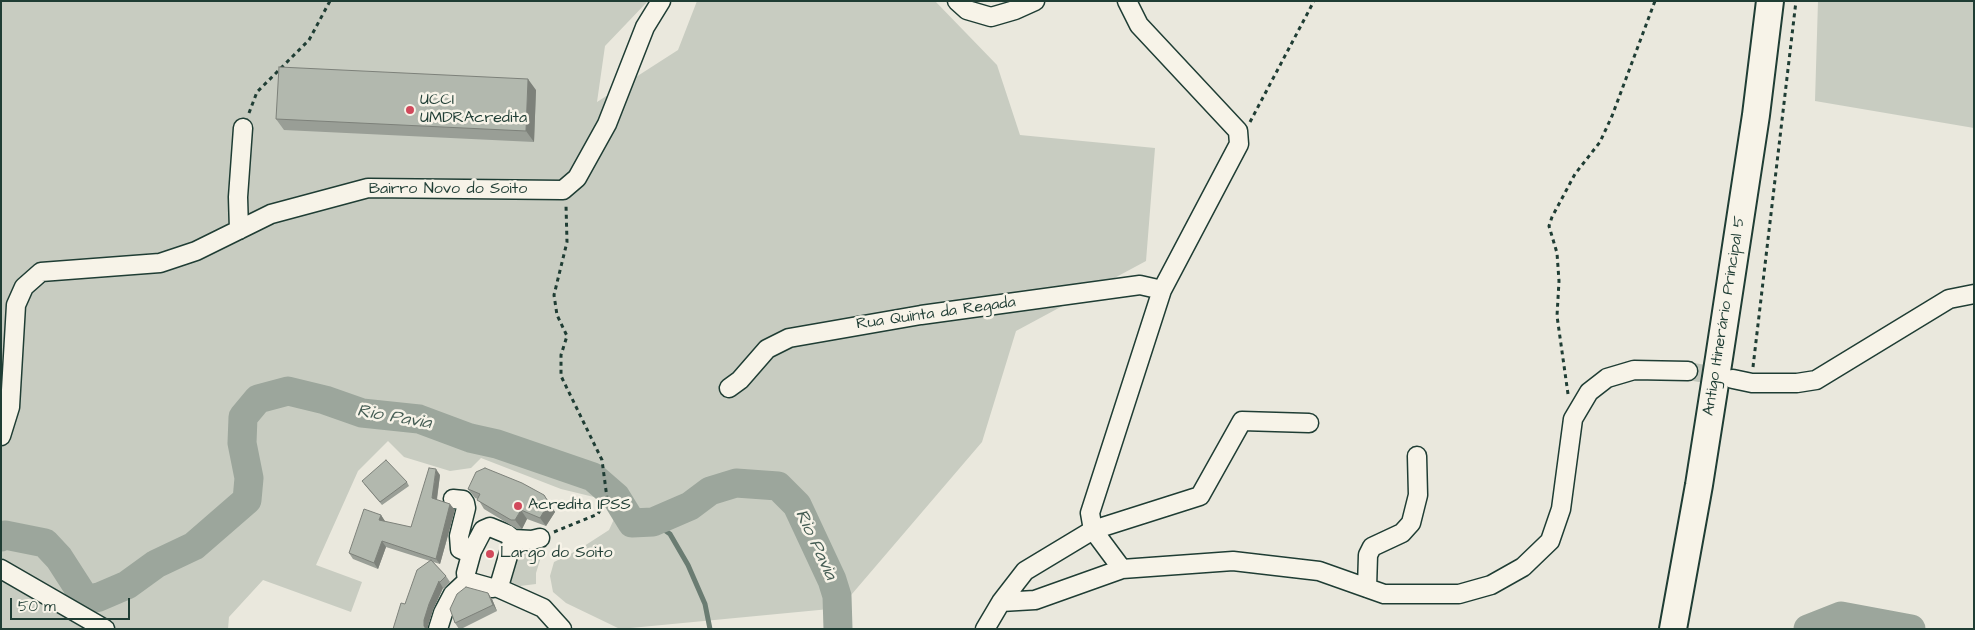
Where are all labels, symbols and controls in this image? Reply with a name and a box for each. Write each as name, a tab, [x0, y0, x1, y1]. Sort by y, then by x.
place label: UCCI UMDRAcredita	[420, 91, 527, 129]
marker: UCCI UMDRAcredita	[404, 104, 416, 116]
street label: Bairro Novo do Soito	[369, 180, 527, 200]
street label: Antigo Itinerário Principal 5	[1700, 215, 1750, 417]
street label: Rua Quinta da Regada	[855, 293, 1017, 335]
water label: Rio Pavia	[355, 401, 433, 435]
place label: Acredita IPSS	[528, 496, 631, 516]
marker: Acredita IPSS	[512, 500, 524, 512]
water label: Rio Pavia	[789, 507, 841, 583]
place label: Largo do Soito	[500, 544, 612, 564]
marker: Largo do Soito	[484, 548, 496, 560]
scale bar	[12, 588, 132, 620]
text: 50 m	[18, 596, 56, 617]

